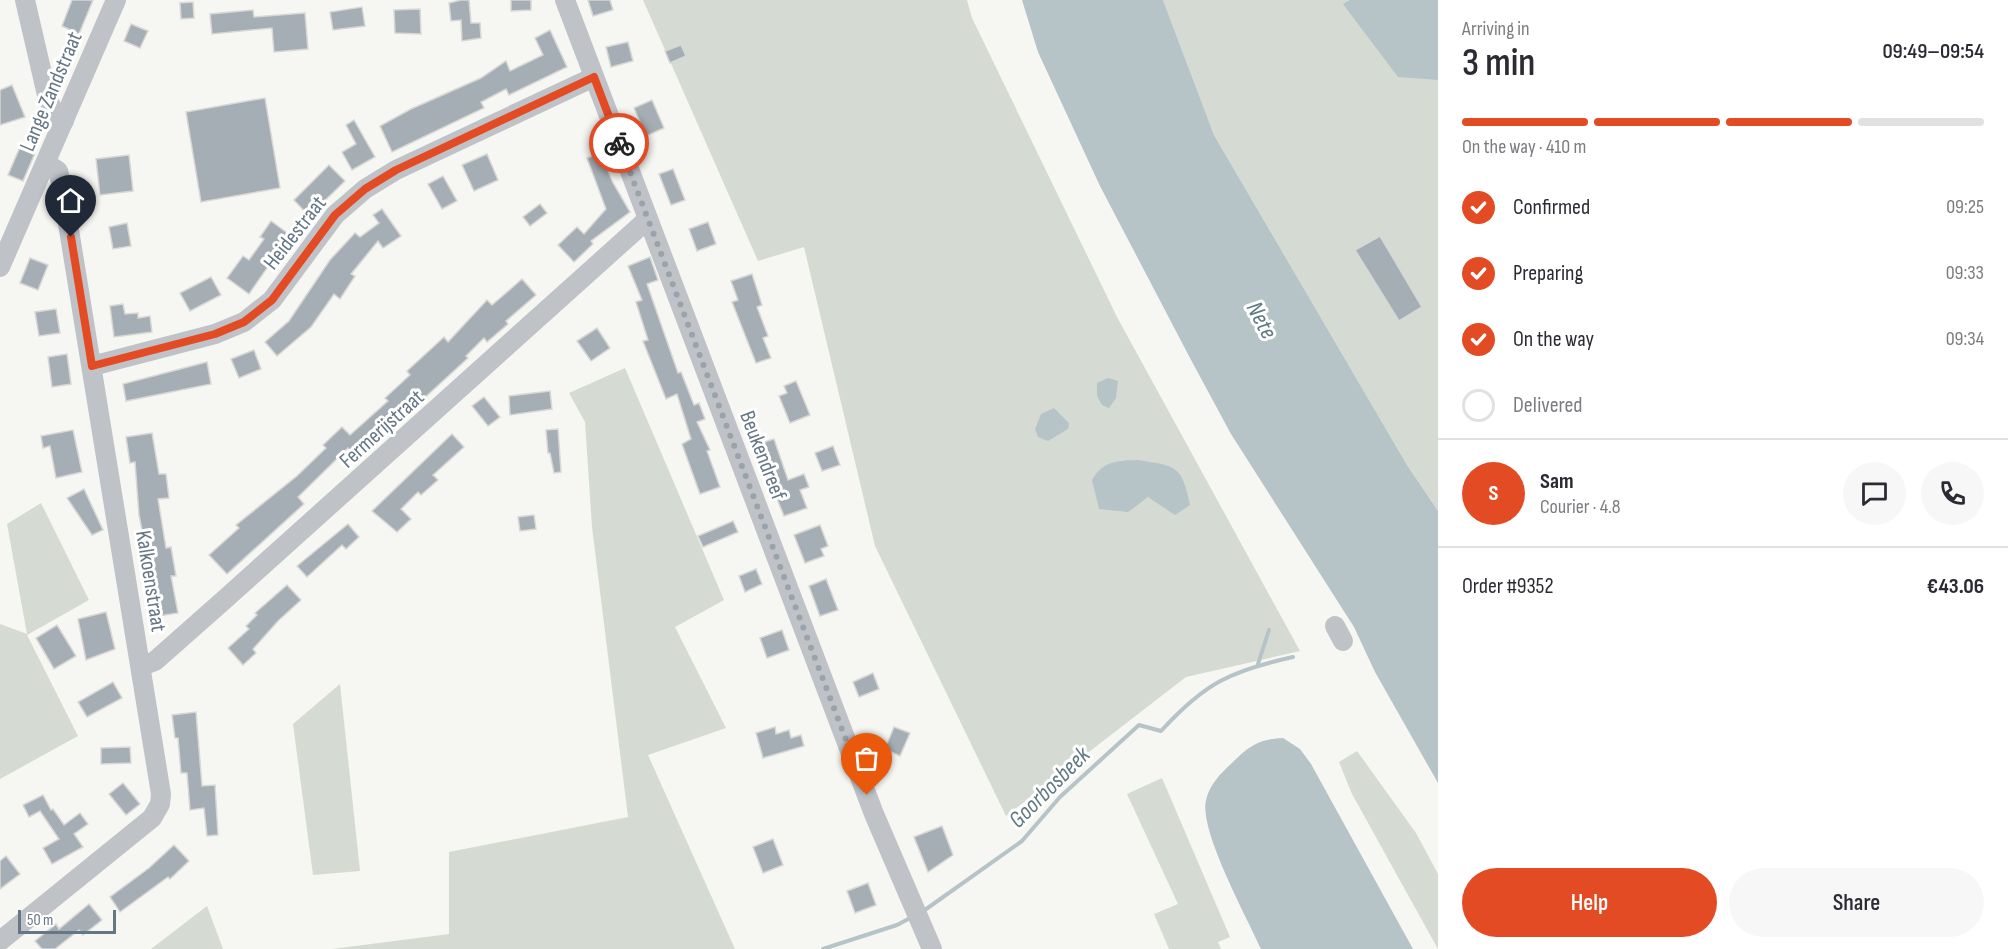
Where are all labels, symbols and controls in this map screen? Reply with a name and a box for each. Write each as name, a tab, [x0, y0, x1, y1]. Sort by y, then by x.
text: Arriving in	[1462, 17, 1530, 41]
street label: Lange Zandstraat	[14, 28, 89, 155]
text: 09:49–09:54	[1882, 38, 1984, 65]
text: 3 min	[1462, 40, 1535, 87]
courier	[589, 113, 649, 173]
icon: bike	[603, 127, 636, 160]
text: On the way · 410 m	[1462, 135, 1586, 159]
pin	[45, 175, 96, 237]
icon: home	[54, 184, 87, 217]
street label: Heidestraat	[258, 190, 333, 275]
icon: check	[1462, 191, 1495, 224]
text: Confirmed	[1513, 194, 1590, 221]
text: 09:25	[1946, 195, 1984, 219]
icon: check	[1462, 257, 1495, 290]
text: Preparing	[1513, 260, 1583, 287]
text: 09:33	[1946, 261, 1984, 285]
water label: Nete	[1240, 297, 1283, 344]
icon: check	[1462, 323, 1495, 356]
text: On the way	[1513, 326, 1594, 353]
text: 09:34	[1946, 327, 1984, 351]
street label: Fermerijstraat	[334, 384, 430, 474]
text: Delivered	[1513, 392, 1582, 419]
street label: Beukendreef	[733, 407, 792, 505]
button: chat	[1843, 462, 1906, 525]
button: phone	[1921, 462, 1984, 525]
text: Sam	[1540, 468, 1574, 495]
text: S	[1489, 480, 1498, 507]
text: Courier · 4.8	[1540, 495, 1621, 519]
street label: Kalkoenstraat	[129, 529, 172, 634]
text: Order #9352	[1462, 573, 1554, 600]
text: €43.06	[1927, 573, 1984, 600]
pin	[841, 733, 892, 795]
water label: Goorbosbeek	[1003, 740, 1097, 834]
icon: bag	[850, 742, 883, 775]
button: Help	[1462, 868, 1717, 937]
button: Share	[1729, 868, 1984, 937]
scale bar	[18, 907, 116, 934]
text: 50 m	[27, 911, 53, 930]

